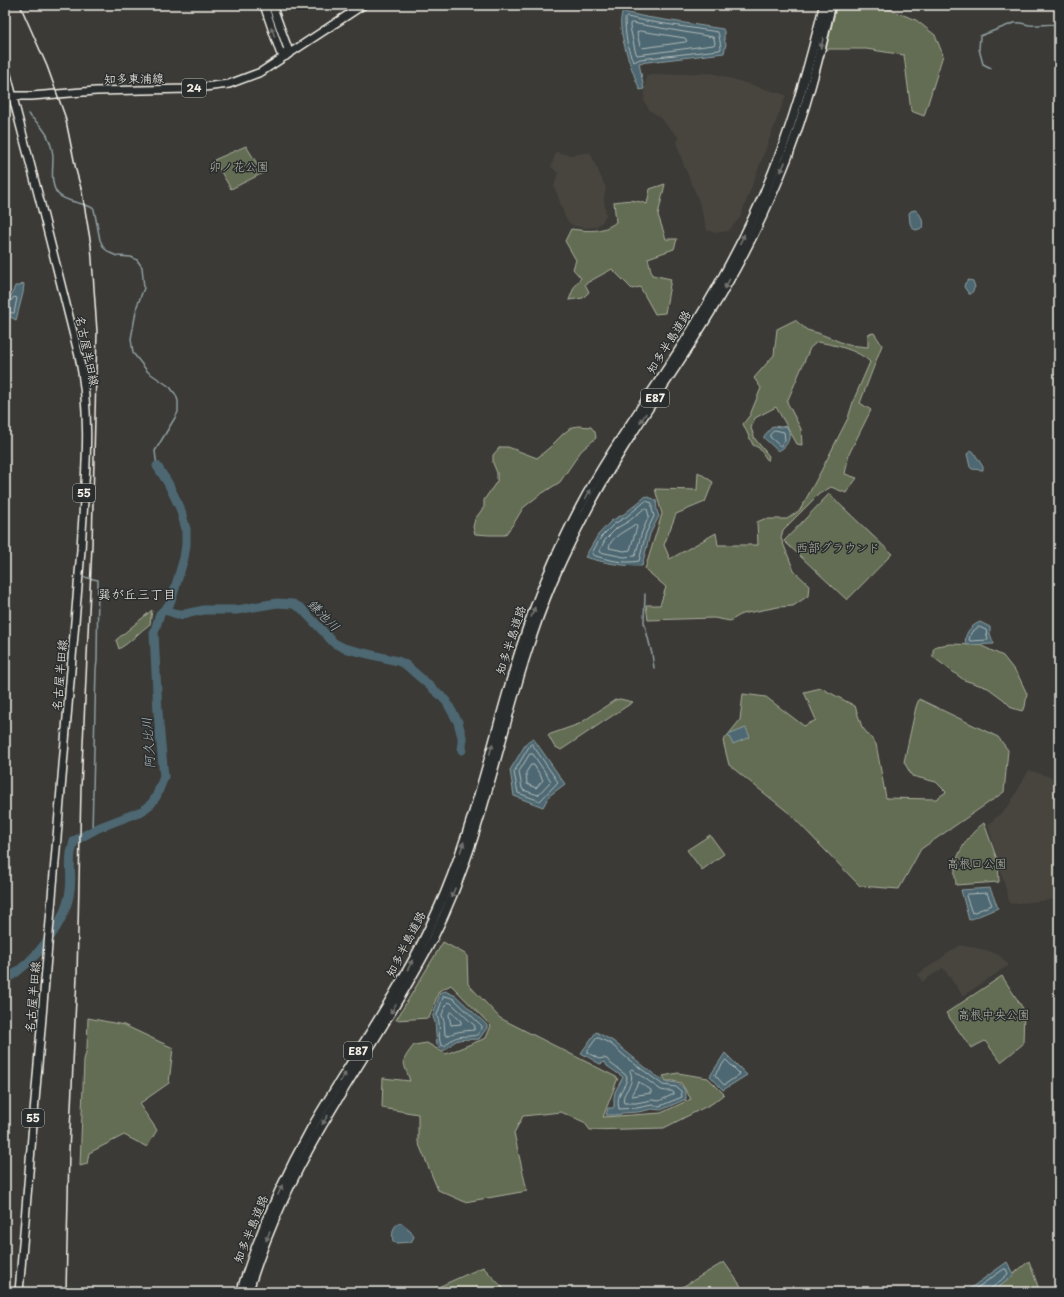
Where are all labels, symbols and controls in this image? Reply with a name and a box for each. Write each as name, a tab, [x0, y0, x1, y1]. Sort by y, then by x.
one-way arrow	[270, 26, 276, 38]
one-way arrow	[819, 37, 825, 49]
street label: 知多東浦線	[104, 68, 164, 88]
road number: 24	[182, 79, 206, 97]
park label: 卯ノ花公園	[209, 157, 269, 175]
one-way arrow	[780, 161, 786, 172]
one-way arrow	[739, 233, 745, 245]
one-way arrow	[724, 278, 730, 290]
street label: 知多半島道路	[641, 306, 695, 377]
street label: 名古屋半田線	[72, 314, 104, 388]
road number: E87	[641, 389, 669, 407]
one-way arrow	[639, 412, 647, 423]
road number: 55	[73, 484, 95, 502]
one-way arrow	[584, 488, 591, 500]
park label: 西部グラウンド	[796, 538, 880, 556]
district label: 巽が丘三丁目	[98, 584, 176, 603]
water label: 鎌池川	[304, 594, 345, 635]
street label: 知多半島道路	[490, 603, 530, 677]
one-way arrow	[530, 605, 536, 617]
street label: 名古屋半田線	[47, 638, 71, 712]
water label: 阿久比川	[136, 716, 159, 770]
one-way arrow	[489, 743, 495, 756]
one-way arrow	[460, 840, 466, 852]
park label: 高根口公園	[947, 854, 1007, 872]
one-way arrow	[449, 888, 455, 900]
street label: 知多半島道路	[381, 907, 429, 980]
street label: 名古屋半田線	[20, 960, 44, 1034]
one-way arrow	[407, 960, 413, 971]
one-way arrow	[389, 1003, 396, 1015]
park label: 高根中央公園	[958, 1005, 1030, 1023]
road number: E87	[344, 1042, 372, 1060]
one-way arrow	[339, 1071, 346, 1083]
road number: 55	[22, 1109, 44, 1127]
one-way arrow	[322, 1114, 329, 1126]
one-way arrow	[277, 1185, 283, 1196]
street label: 知多半島道路	[228, 1192, 272, 1265]
one-way arrow	[264, 1231, 270, 1243]

